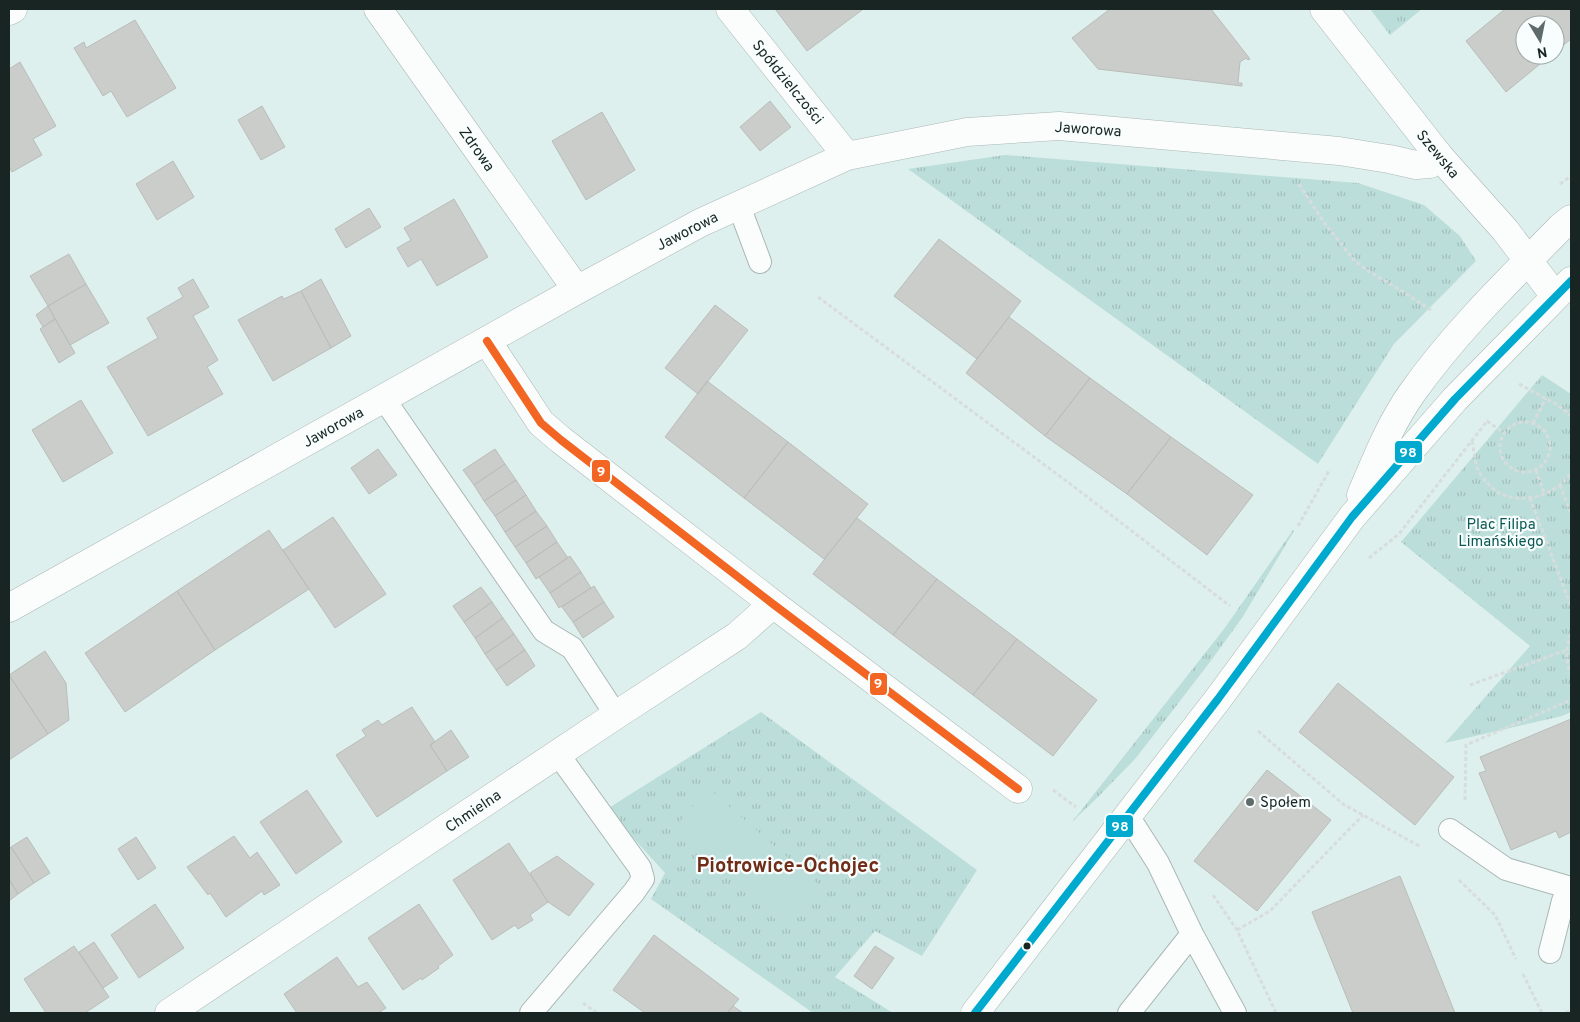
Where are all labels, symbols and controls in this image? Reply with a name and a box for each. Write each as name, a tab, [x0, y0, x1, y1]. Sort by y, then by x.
north arrow	[1515, 15, 1565, 65]
street label: Spółdzielczości	[747, 37, 827, 129]
text: N	[1536, 42, 1548, 61]
street label: Jaworowa	[1054, 119, 1122, 142]
street label: Zdrowa	[454, 124, 498, 176]
street label: Szewska	[1411, 127, 1463, 183]
street label: Jaworowa	[654, 209, 722, 256]
street label: Jaworowa	[300, 404, 368, 453]
line badge: 98	[1394, 440, 1423, 464]
text: 98	[1399, 445, 1417, 462]
line badge: 9	[591, 459, 611, 483]
text: 9	[597, 464, 605, 481]
park label: Plac Filipa Limańskiego	[1458, 516, 1544, 552]
line badge: 9	[869, 672, 888, 696]
text: 9	[874, 676, 882, 693]
street label: Chmielna	[442, 787, 505, 838]
place label: Społem	[1260, 794, 1311, 813]
marker: Społem	[1244, 796, 1256, 808]
line badge: 98	[1105, 814, 1134, 838]
text: 98	[1111, 819, 1129, 836]
district label: Piotrowice-Ochojec	[697, 854, 879, 880]
unlabelled marker	[1022, 941, 1032, 951]

